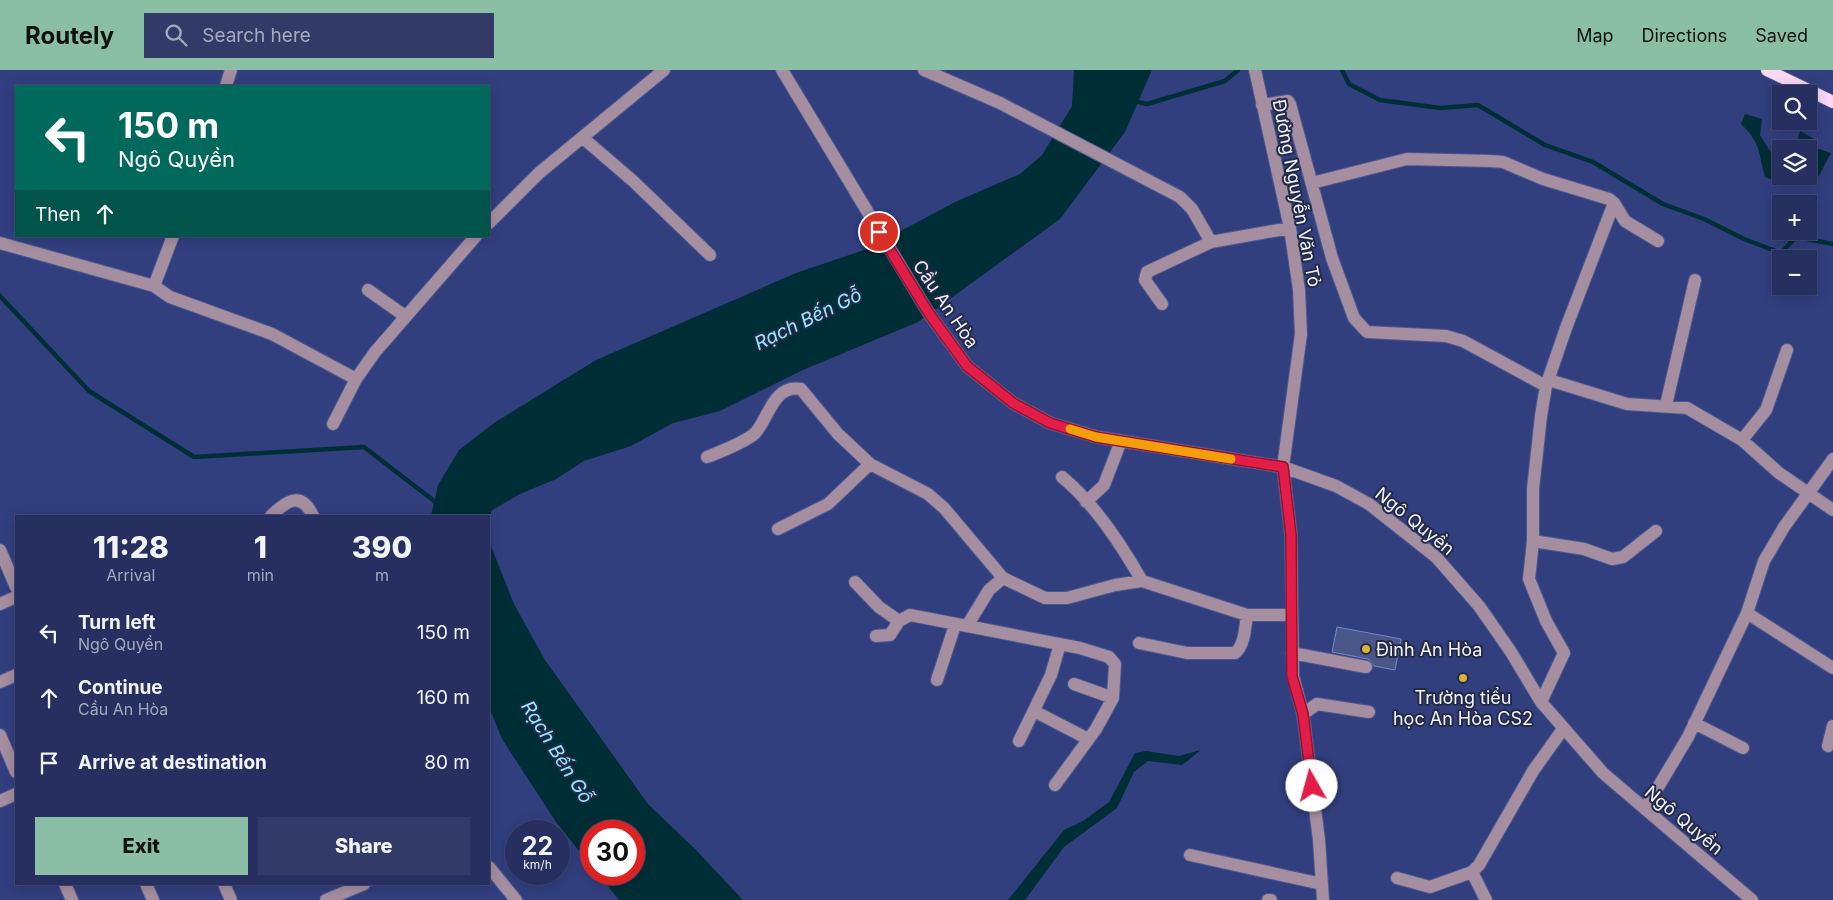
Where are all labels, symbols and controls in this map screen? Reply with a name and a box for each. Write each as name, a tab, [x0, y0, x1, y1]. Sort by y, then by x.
search box	[144, 13, 494, 58]
text: Routely	[25, 21, 114, 50]
icon: search	[162, 21, 190, 49]
text: Search here	[202, 24, 311, 47]
text: Map	[1576, 25, 1614, 46]
text: Directions	[1642, 25, 1727, 46]
text: Saved	[1755, 25, 1808, 46]
map controls	[1772, 85, 1817, 295]
button: search	[1772, 85, 1817, 130]
street label: Đường Nguyễn Văn Tỏ	[1269, 97, 1325, 289]
text: 150 m	[118, 104, 219, 146]
icon: left	[35, 105, 100, 170]
button: layers	[1772, 140, 1817, 185]
text: Ngô Quyền	[118, 146, 235, 172]
button: +	[1772, 195, 1817, 240]
icon: ahead	[91, 200, 119, 228]
text: Then	[35, 203, 81, 226]
pin	[858, 211, 900, 253]
icon: arrive	[865, 218, 893, 246]
button: −	[1772, 250, 1817, 295]
street label: Cầu An Hòa	[909, 256, 983, 352]
water label: Rạch Bến Gỗ	[750, 283, 866, 355]
street label: Ngô Quyền	[1371, 483, 1459, 559]
text: 11:28	[93, 529, 169, 565]
text: 1	[254, 529, 267, 565]
text: 390	[352, 529, 412, 565]
text: Arrival	[106, 565, 155, 585]
text: min	[247, 565, 274, 585]
text: m	[375, 565, 389, 585]
text: Turn left	[78, 611, 156, 634]
icon: left	[35, 619, 63, 647]
text: 150 m	[417, 621, 470, 644]
text: Ngô Quyền	[78, 634, 163, 654]
place label: Đình An Hòa	[1376, 639, 1482, 660]
marker: Đình An Hòa	[1360, 643, 1372, 655]
marker: Trường tiểu học An Hòa CS2	[1457, 672, 1469, 684]
text: Continue	[78, 676, 163, 699]
icon: ahead	[35, 684, 63, 712]
text: 160 m	[417, 686, 470, 709]
place label: Trường tiểu học An Hòa CS2	[1393, 687, 1533, 729]
water label: Rạch Bến Gỗ	[516, 696, 598, 808]
text: Cầu An Hòa	[78, 699, 168, 719]
icon: arrive	[35, 749, 63, 777]
text: Arrive at destination	[78, 751, 267, 774]
text: 80 m	[424, 751, 470, 774]
position arrow	[1285, 759, 1337, 811]
street label: Ngô Quyền	[1641, 781, 1727, 859]
button: Exit	[35, 817, 248, 875]
button: Share	[258, 817, 470, 875]
speed limit sign: 30	[580, 820, 645, 885]
text: 22	[522, 831, 553, 861]
text: km/h	[523, 857, 552, 872]

